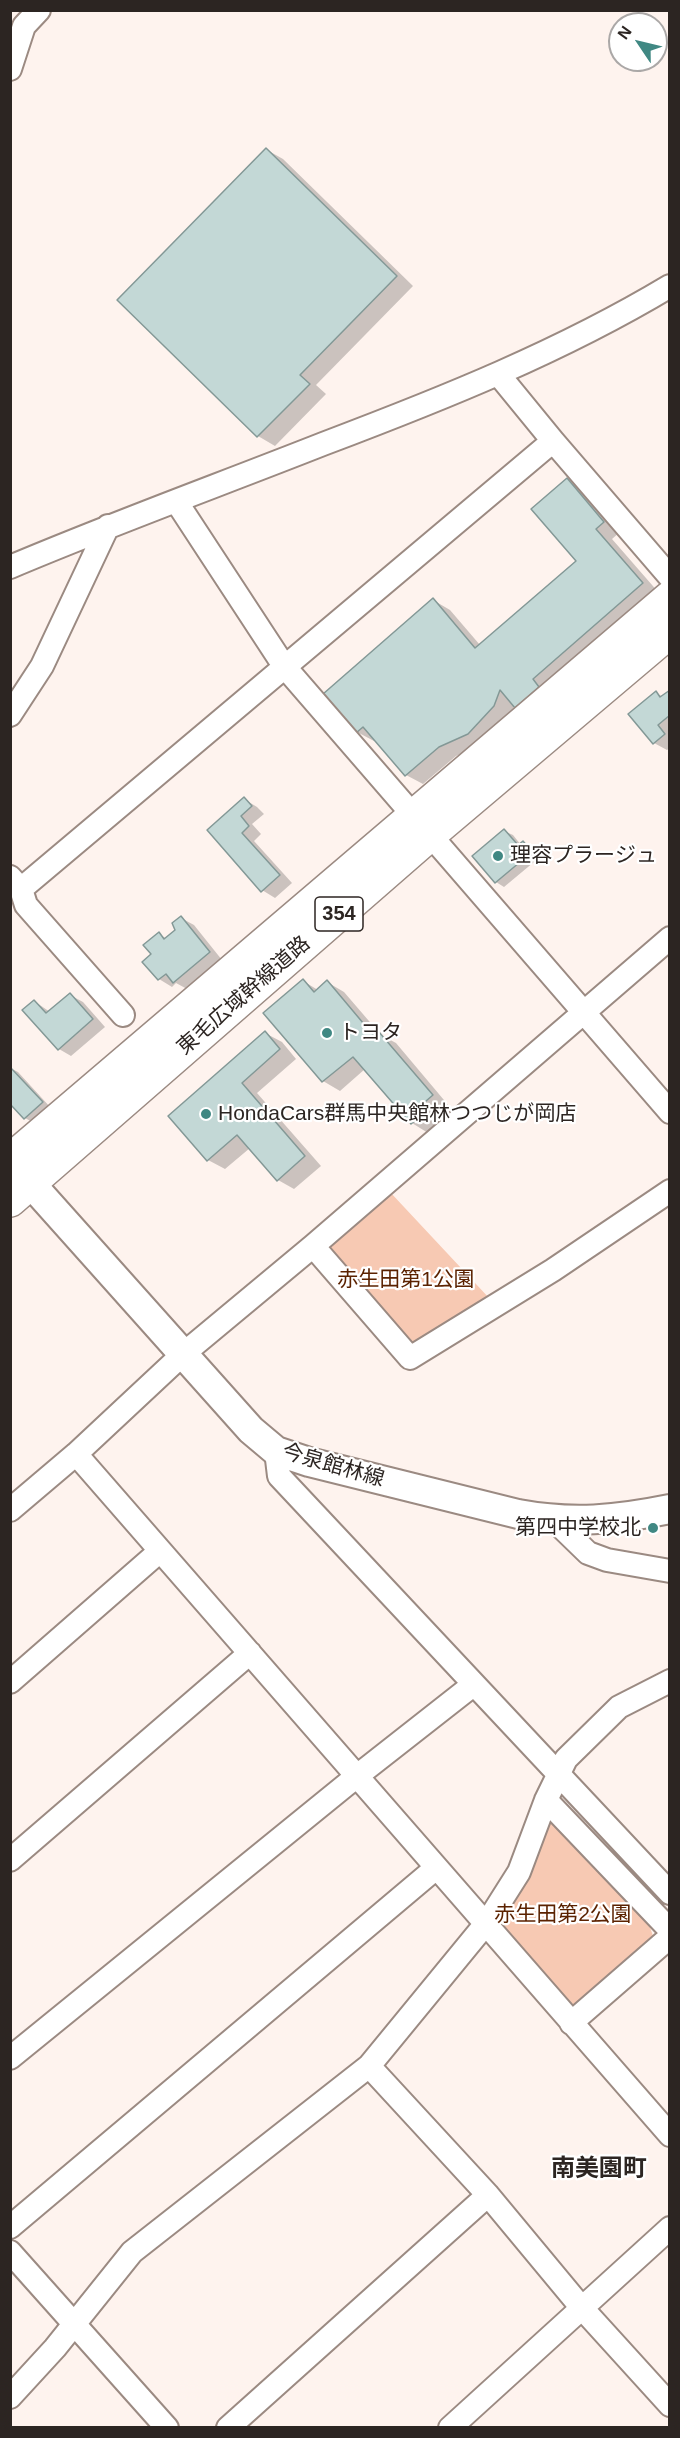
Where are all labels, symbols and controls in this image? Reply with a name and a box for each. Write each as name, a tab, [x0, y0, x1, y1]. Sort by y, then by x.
north arrow	[608, 12, 668, 72]
text: N	[614, 23, 635, 42]
place label: 理容プラージュ	[510, 843, 657, 869]
marker: 理容プラージュ	[491, 849, 505, 863]
road number: 354	[315, 897, 363, 931]
street label: 東毛広域幹線道路	[172, 931, 316, 1061]
place label: トヨタ	[339, 1020, 402, 1046]
marker: トヨタ	[320, 1026, 334, 1040]
place label: HondaCars群馬中央館林つつじが岡店	[218, 1101, 576, 1127]
marker: HondaCars群馬中央館林つつじが岡店	[199, 1107, 213, 1121]
park label: 赤生田第1公園	[337, 1267, 475, 1293]
street label: 今泉館林線	[279, 1439, 387, 1493]
place label: 第四中学校北	[515, 1515, 641, 1541]
marker: 第四中学校北	[646, 1521, 660, 1535]
park label: 赤生田第2公園	[494, 1902, 632, 1928]
district label: 南美園町	[551, 2155, 647, 2183]

